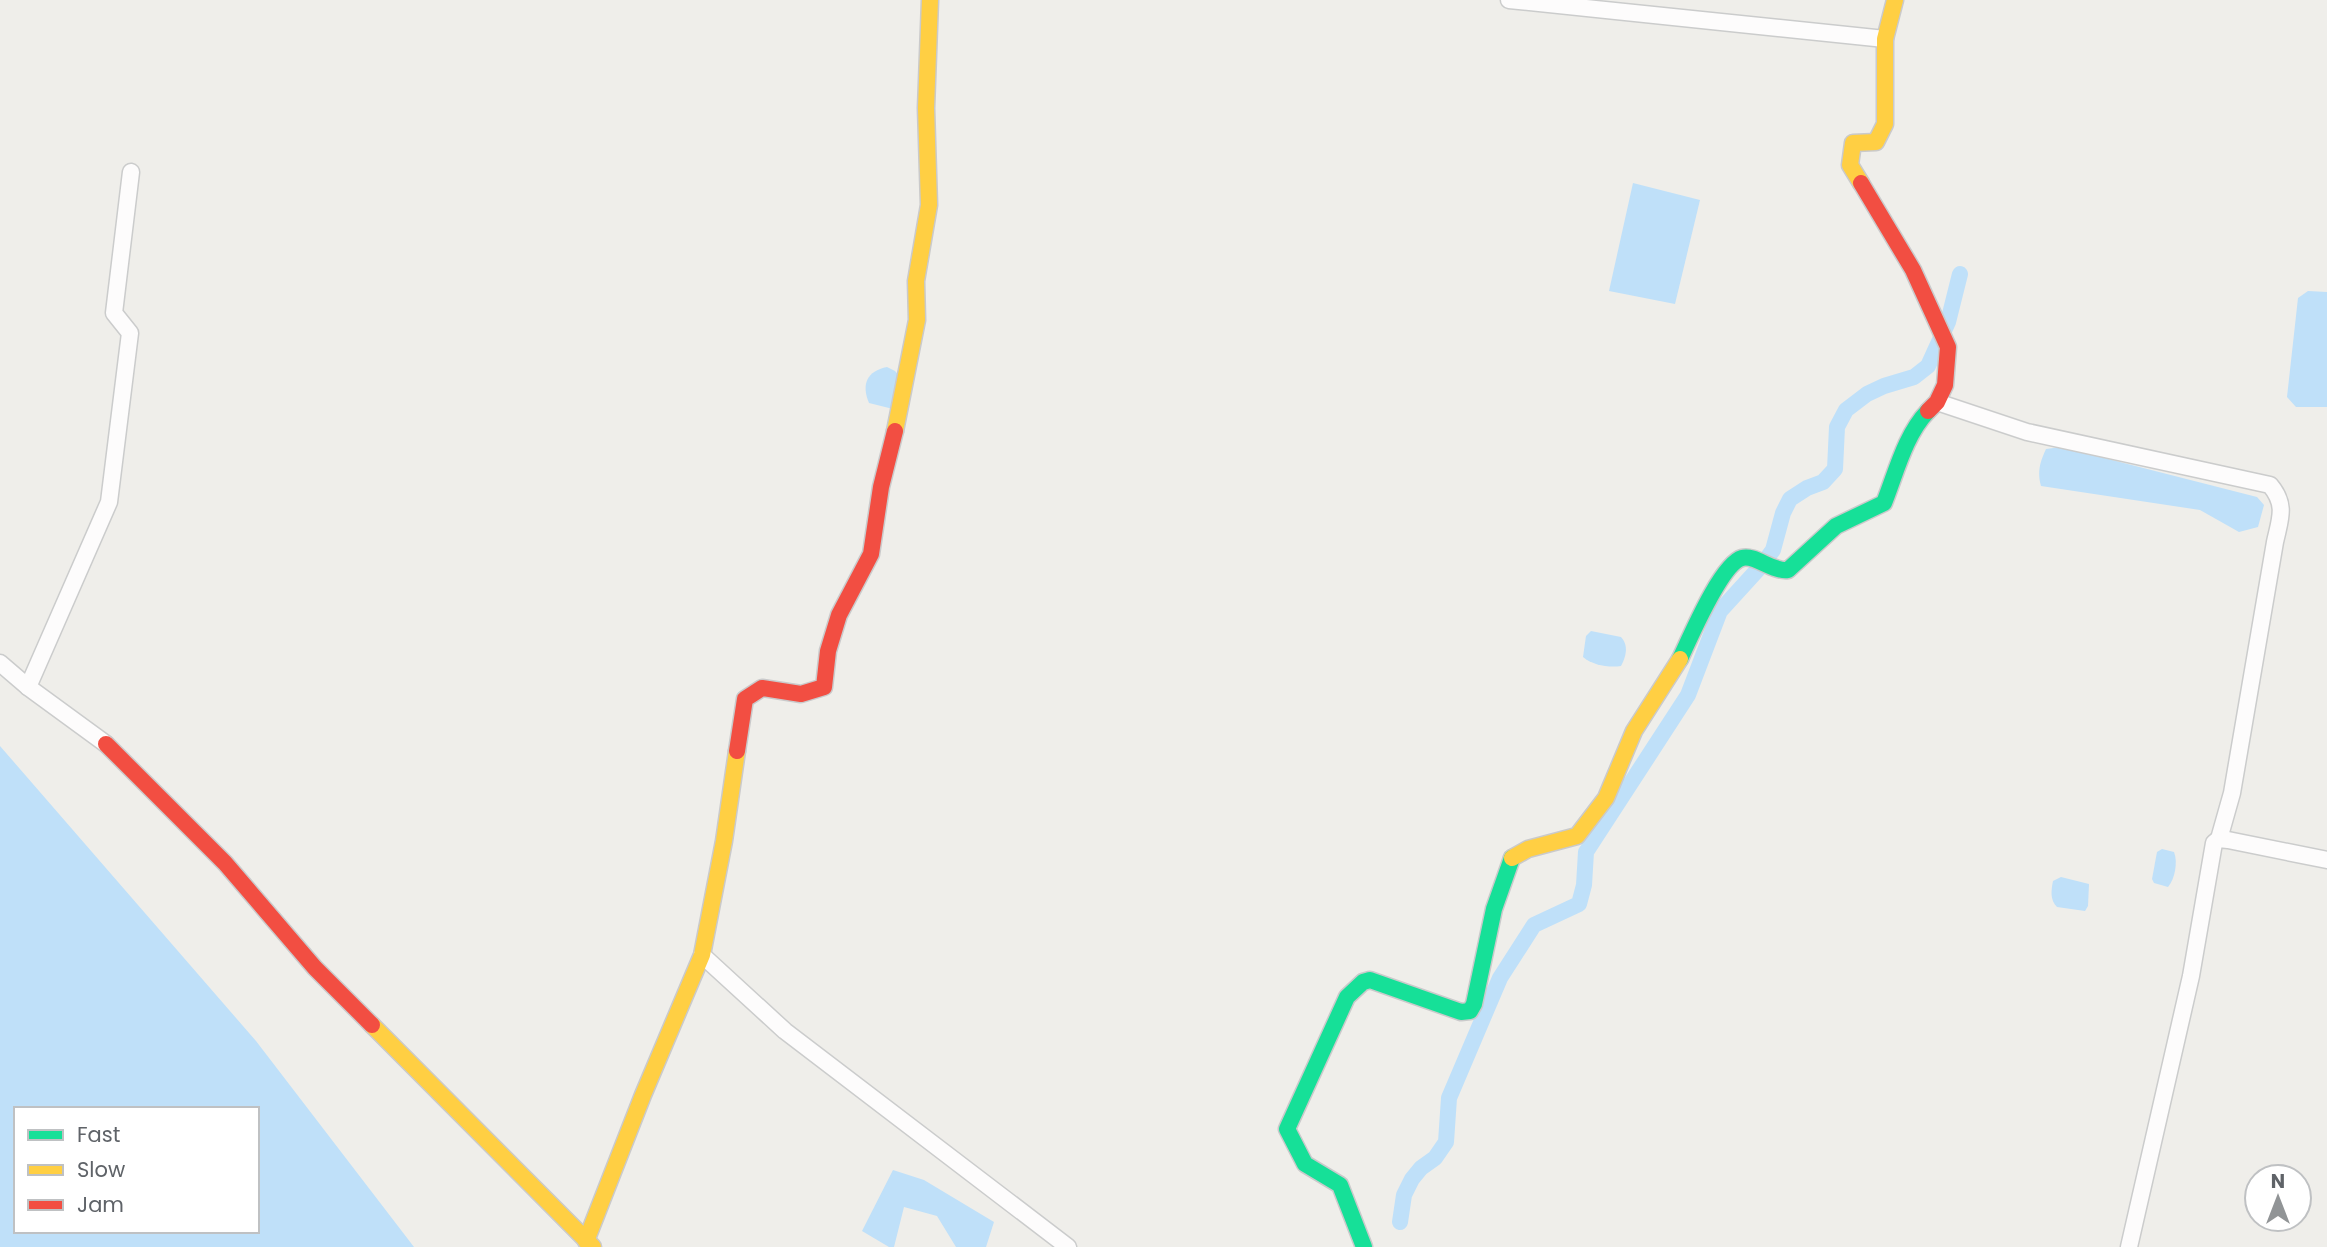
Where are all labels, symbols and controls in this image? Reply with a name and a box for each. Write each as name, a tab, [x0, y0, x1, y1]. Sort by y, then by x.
legend	[14, 1107, 259, 1233]
text: Fast	[77, 1120, 120, 1149]
text: Slow	[77, 1155, 125, 1184]
north arrow	[2243, 1163, 2313, 1233]
text: N	[2271, 1168, 2285, 1195]
text: Jam	[77, 1190, 124, 1219]

